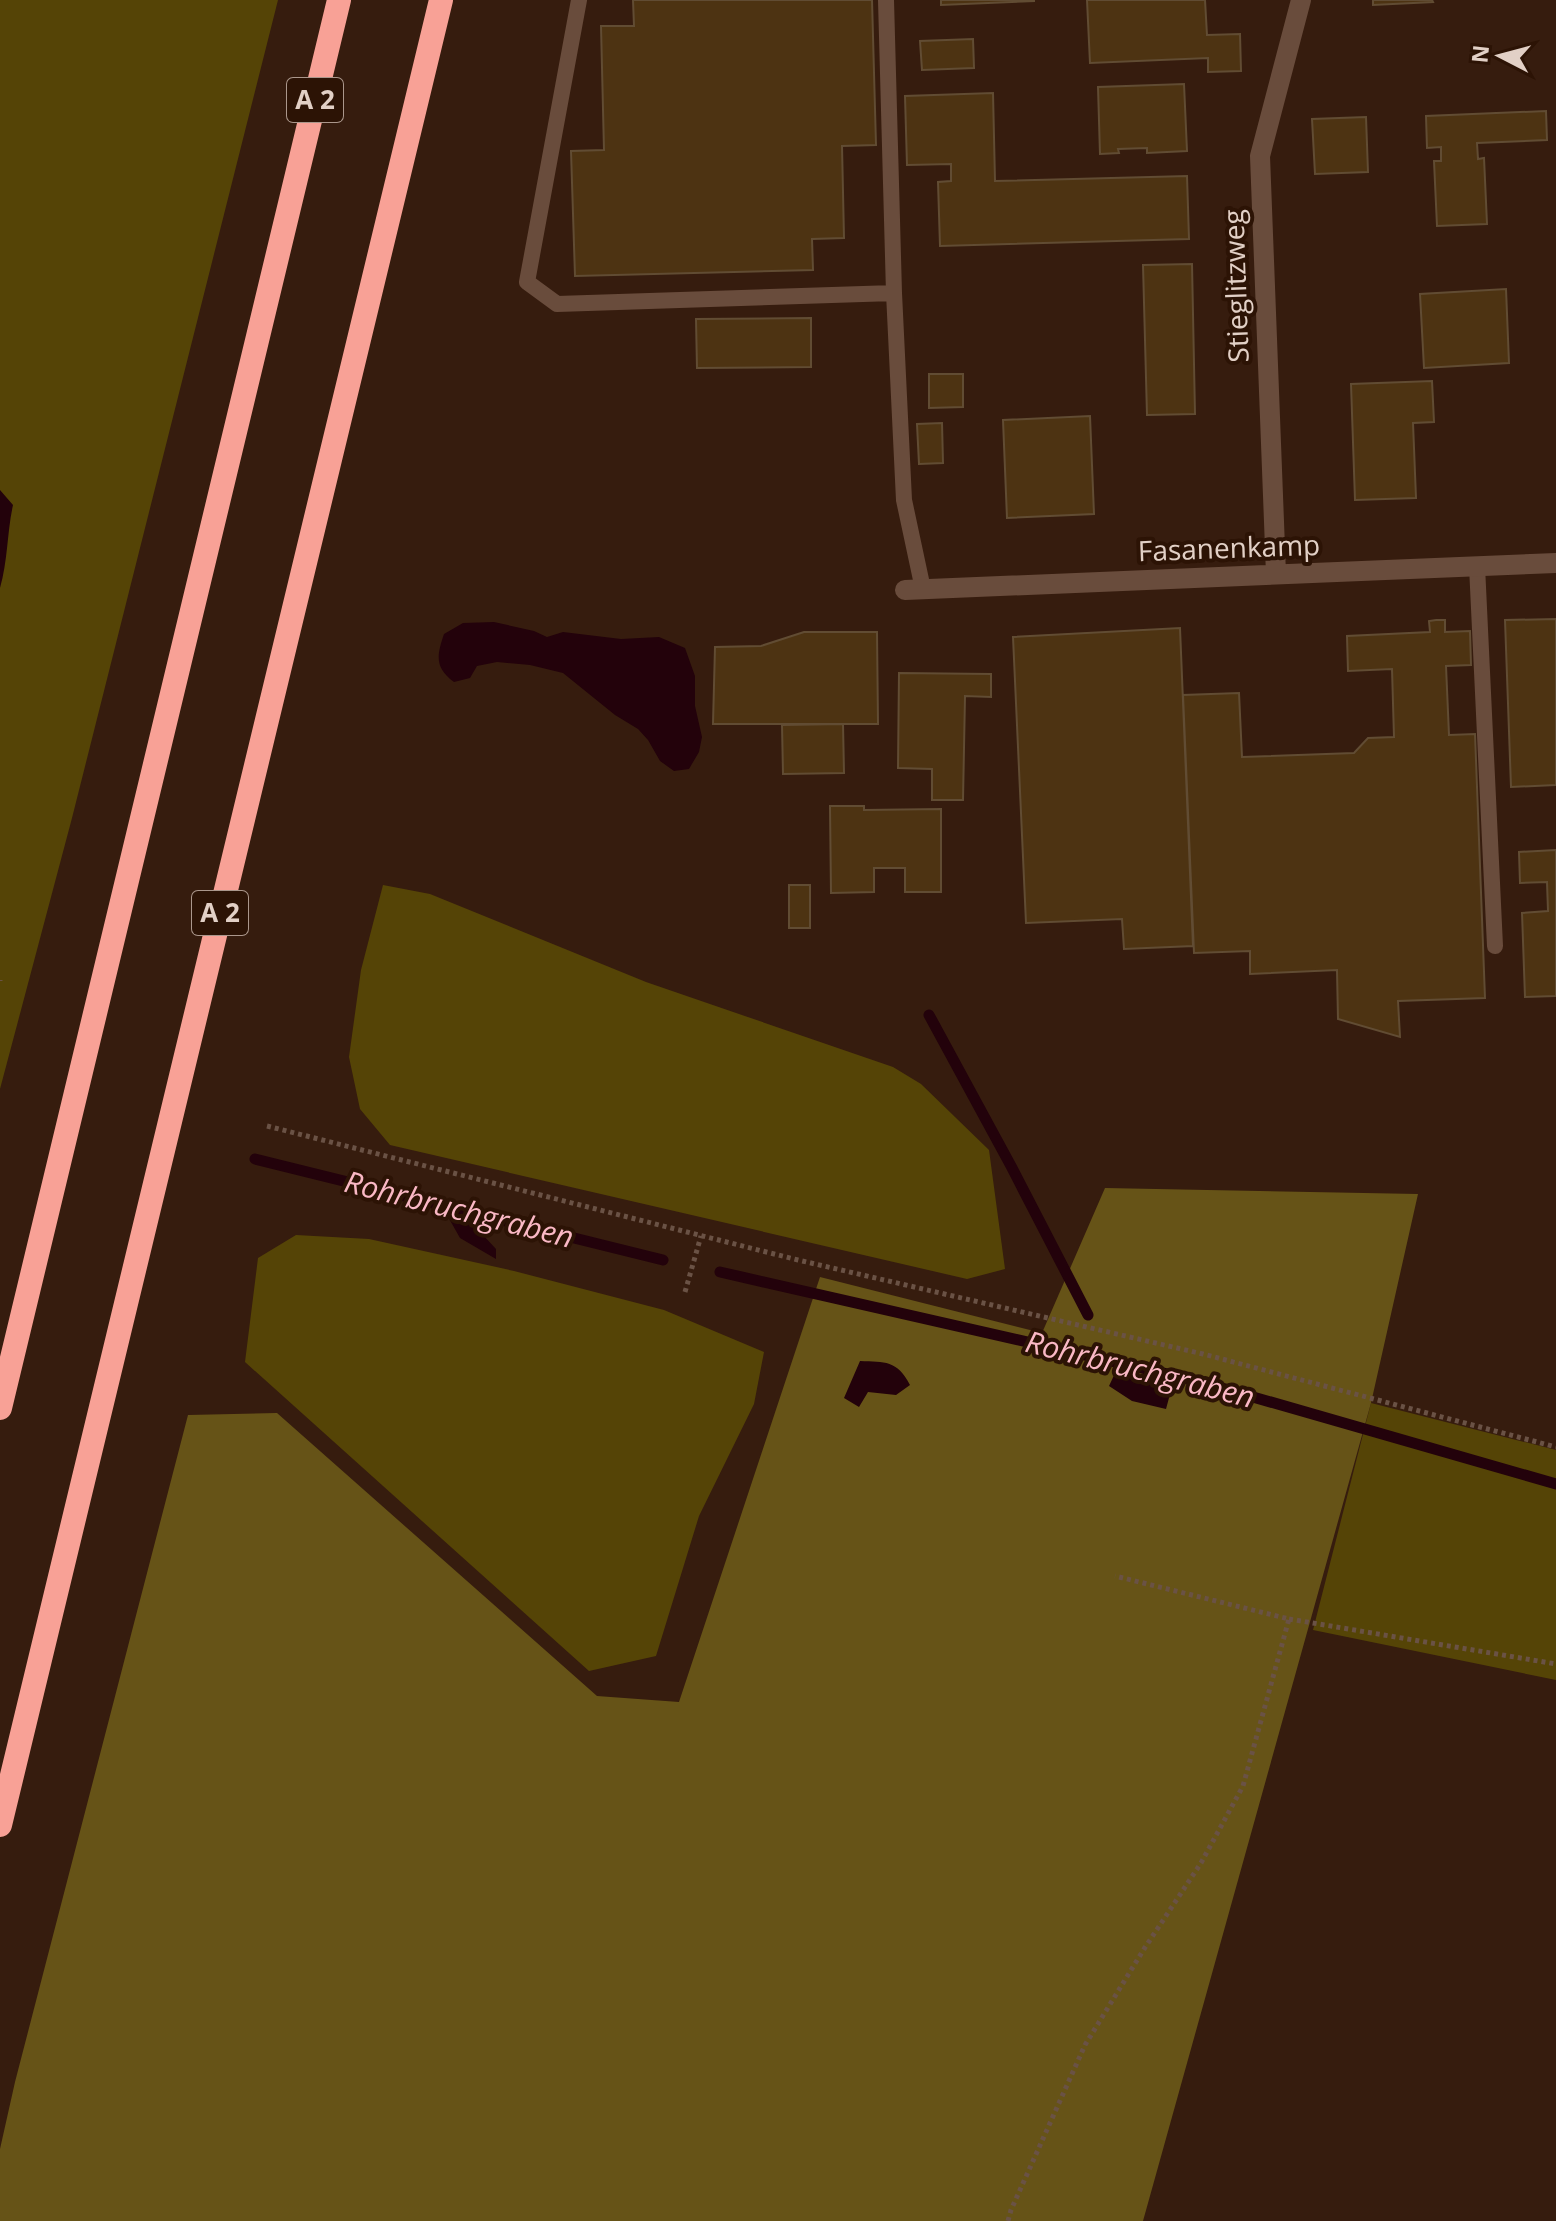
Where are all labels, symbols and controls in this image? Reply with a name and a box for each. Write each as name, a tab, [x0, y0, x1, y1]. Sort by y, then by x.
north arrow	[1460, 16, 1540, 96]
text: N	[1463, 43, 1495, 64]
road number: A 2	[287, 78, 343, 122]
street label: Stieglitzweg	[1213, 209, 1257, 363]
street label: Fasanenkamp	[1137, 525, 1321, 569]
road number: A 2	[192, 891, 248, 935]
water label: Rohrbruchgraben	[341, 1160, 578, 1257]
water label: Rohrbruchgraben	[1022, 1320, 1259, 1417]

